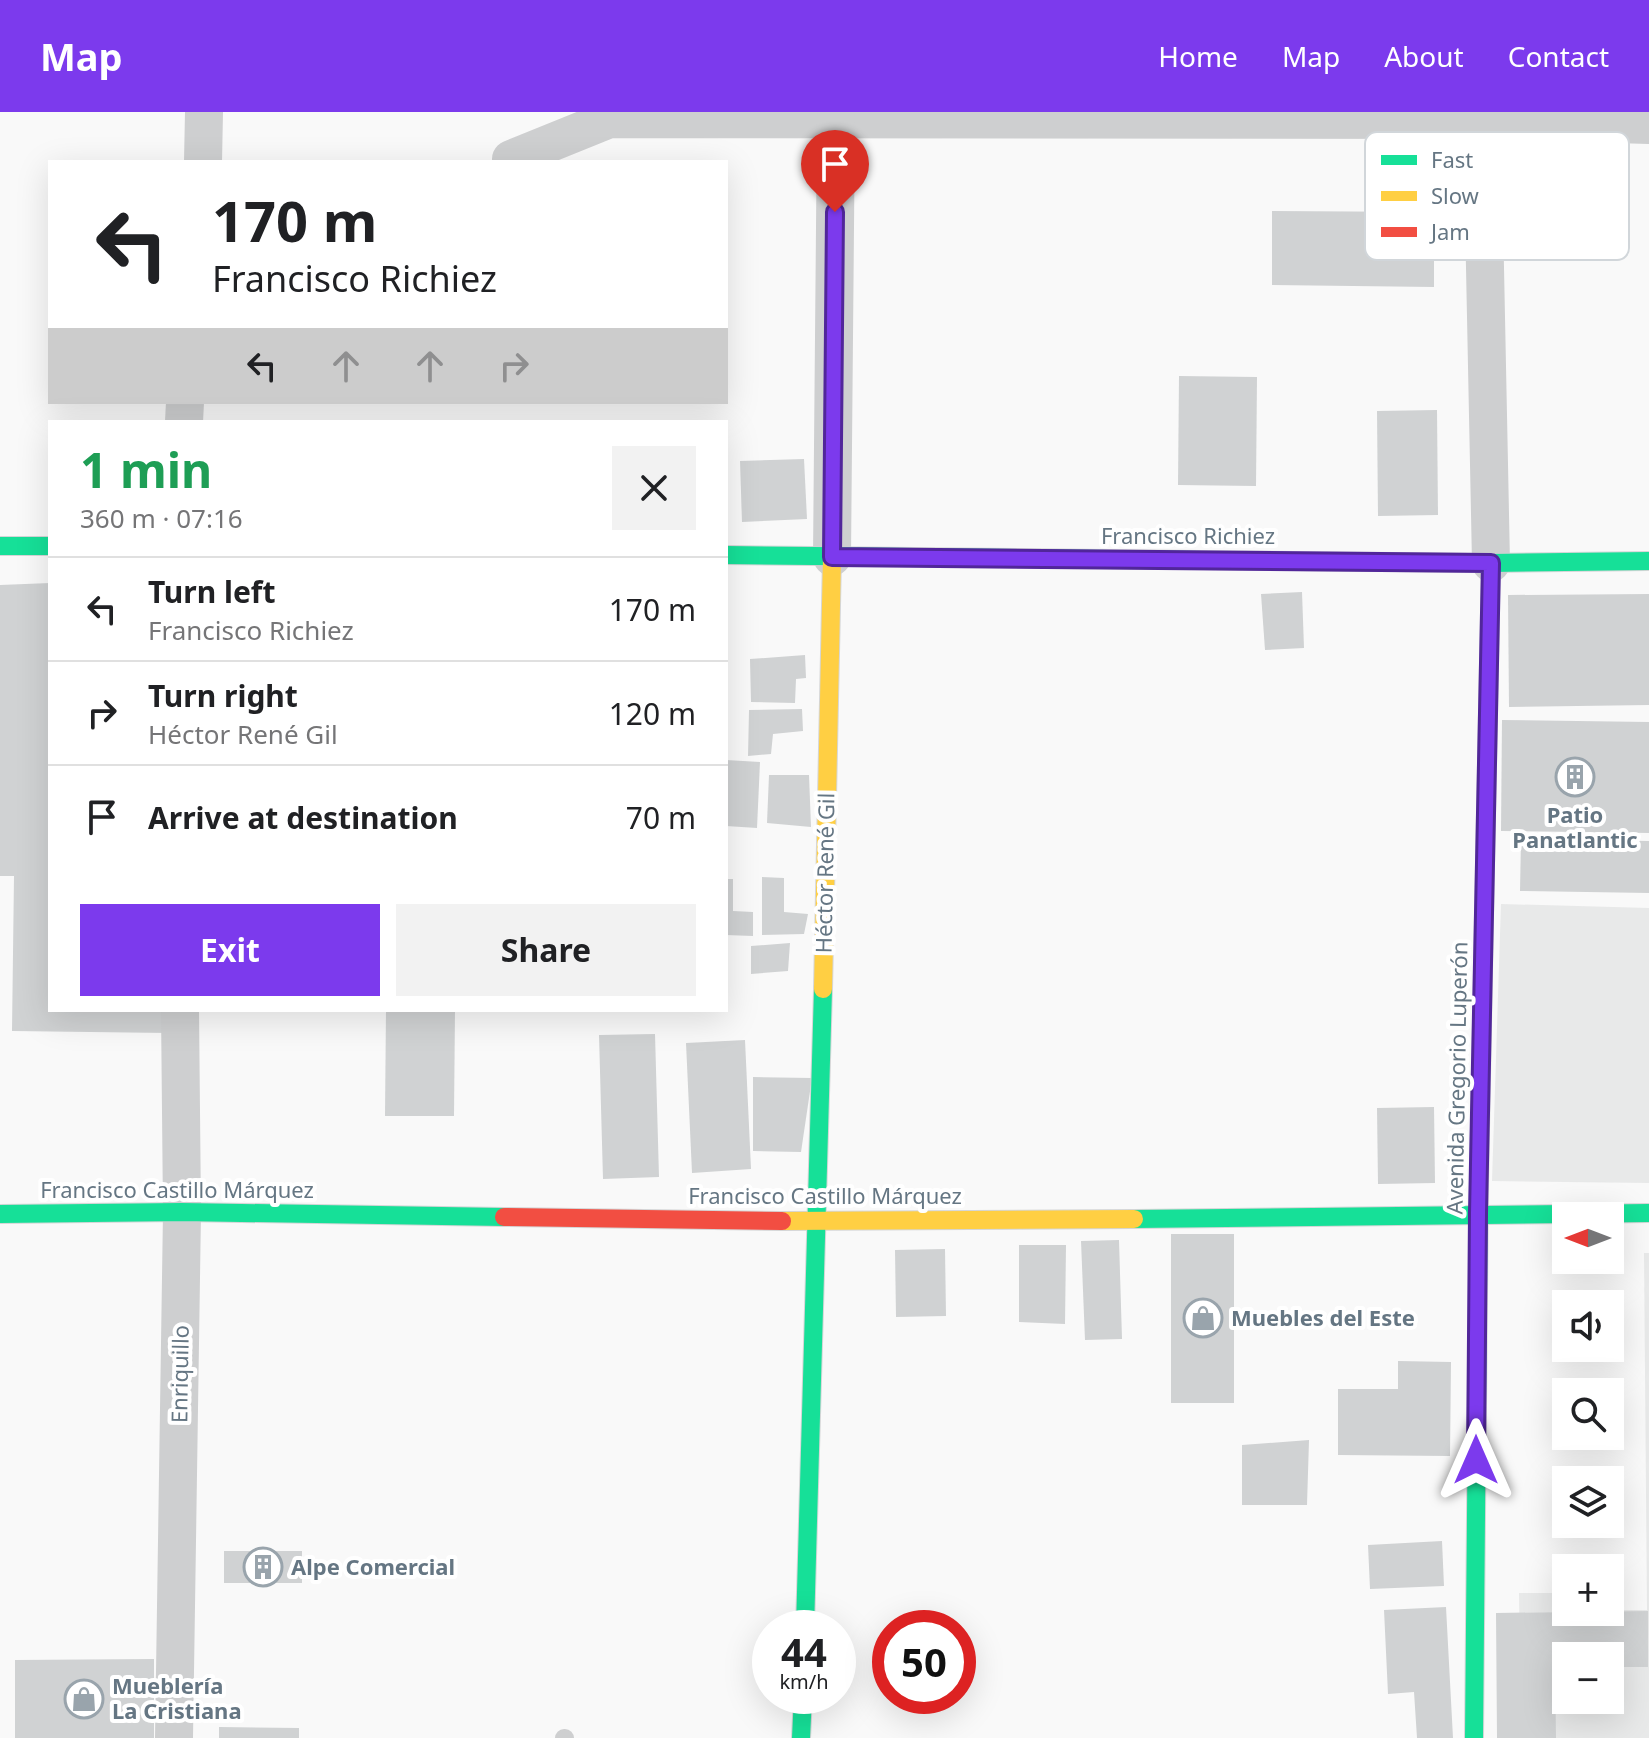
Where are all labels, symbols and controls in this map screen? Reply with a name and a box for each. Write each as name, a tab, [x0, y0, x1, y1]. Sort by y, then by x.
text: Map	[40, 30, 123, 82]
text: Home	[1158, 37, 1238, 75]
text: Map	[1282, 37, 1340, 75]
text: About	[1384, 37, 1464, 75]
text: Contact	[1508, 37, 1609, 75]
pin	[801, 130, 869, 212]
legend	[1365, 132, 1629, 260]
icon: arrive	[813, 142, 857, 186]
text: Fast	[1431, 144, 1473, 174]
text: Slow	[1431, 180, 1480, 210]
text: 170 m	[212, 182, 377, 258]
icon: left	[80, 192, 184, 296]
text: Jam	[1429, 216, 1470, 246]
text: Francisco Richiez	[212, 254, 497, 303]
icon: left	[240, 344, 284, 388]
icon: ahead	[324, 344, 368, 388]
icon: ahead	[408, 344, 452, 388]
icon: right	[492, 344, 536, 388]
text: 1 min	[80, 437, 212, 502]
button: close	[612, 446, 696, 530]
text: 360 m · 07:16	[80, 500, 243, 536]
street label: Francisco Richiez	[1101, 520, 1275, 550]
text: Turn left	[148, 571, 276, 612]
icon: left	[80, 587, 124, 631]
text: 170 m	[609, 589, 696, 630]
text: Francisco Richiez	[148, 612, 354, 648]
text: Turn right	[148, 675, 298, 716]
icon: right	[80, 691, 124, 735]
text: 120 m	[609, 693, 696, 734]
text: Héctor René Gil	[148, 716, 338, 752]
building icon: Patio Panatlantic	[1554, 756, 1596, 798]
street label: Héctor René Gil	[808, 792, 840, 953]
icon: arrive	[80, 795, 124, 839]
text: Arrive at destination	[148, 797, 458, 838]
text: 70 m	[626, 797, 696, 838]
place label: Patio Panatlantic	[1512, 799, 1638, 854]
button: Exit	[80, 904, 380, 996]
button: Share	[396, 904, 696, 996]
street label: Avenida Gregorio Luperón	[1439, 941, 1473, 1215]
street label: Francisco Castillo Márquez	[40, 1174, 314, 1204]
street label: Francisco Castillo Márquez	[688, 1180, 962, 1210]
north arrow	[1552, 1202, 1624, 1274]
map controls	[1552, 1202, 1624, 1714]
button: sound	[1552, 1290, 1624, 1362]
shop icon: Muebles del Este	[1182, 1297, 1224, 1339]
place label: Muebles del Este	[1231, 1302, 1415, 1332]
street label: Enriquillo	[163, 1325, 195, 1423]
button: search	[1552, 1378, 1624, 1450]
position arrow	[1434, 1418, 1518, 1502]
button: layers	[1552, 1466, 1624, 1538]
building icon: Alpe Comercial	[242, 1546, 284, 1588]
place label: Alpe Comercial	[291, 1551, 455, 1581]
button: +	[1552, 1554, 1624, 1626]
speed limit sign: 50	[872, 1610, 976, 1714]
text: 44	[781, 1624, 827, 1679]
button: −	[1552, 1642, 1624, 1714]
text: km/h	[779, 1668, 829, 1695]
place label: Mueblería La Cristiana	[112, 1670, 242, 1725]
shop icon: Mueblería La Cristiana	[63, 1678, 105, 1720]

